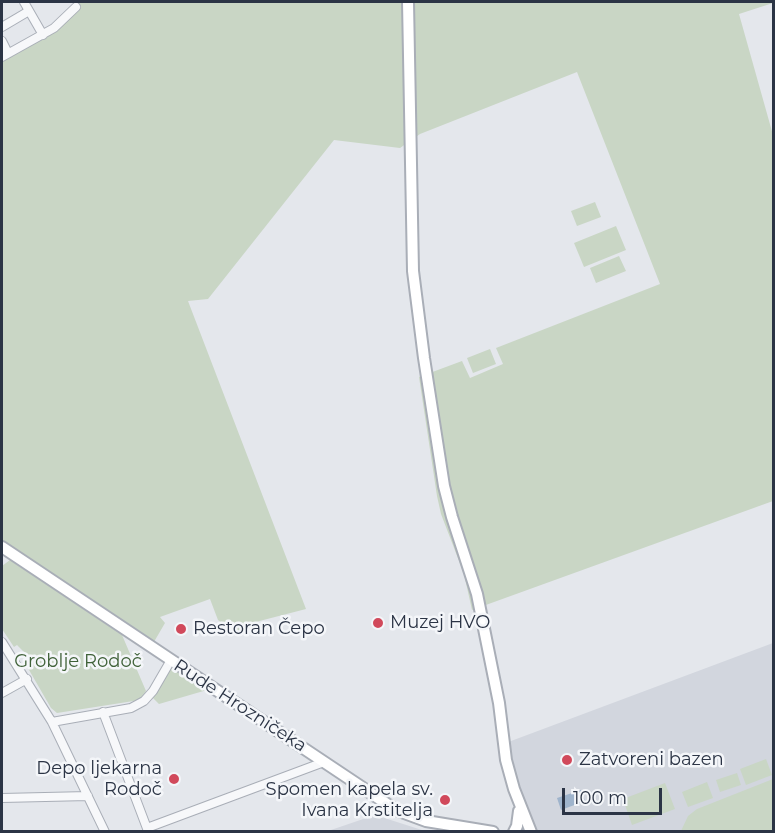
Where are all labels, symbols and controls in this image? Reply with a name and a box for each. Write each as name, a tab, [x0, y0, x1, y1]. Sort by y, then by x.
place label: Muzej HVO	[390, 612, 490, 634]
marker: Muzej HVO	[371, 616, 385, 630]
place label: Restoran Čepo	[193, 618, 325, 640]
marker: Restoran Čepo	[174, 622, 188, 636]
park label: Groblje Rodoč	[14, 651, 142, 673]
street label: Rude Hrozničeka	[170, 655, 310, 757]
place label: Zatvoreni bazen	[579, 749, 724, 771]
marker: Zatvoreni bazen	[560, 753, 574, 767]
place label: Depo ljekarna Rodoč	[36, 758, 162, 800]
marker: Depo ljekarna Rodoč	[167, 772, 181, 786]
scale bar	[565, 776, 666, 814]
place label: Spomen kapela sv. Ivana Krstitelja	[266, 779, 433, 822]
text: 100 m	[573, 787, 627, 809]
marker: Spomen kapela sv. Ivana Krstitelja	[438, 793, 452, 807]

